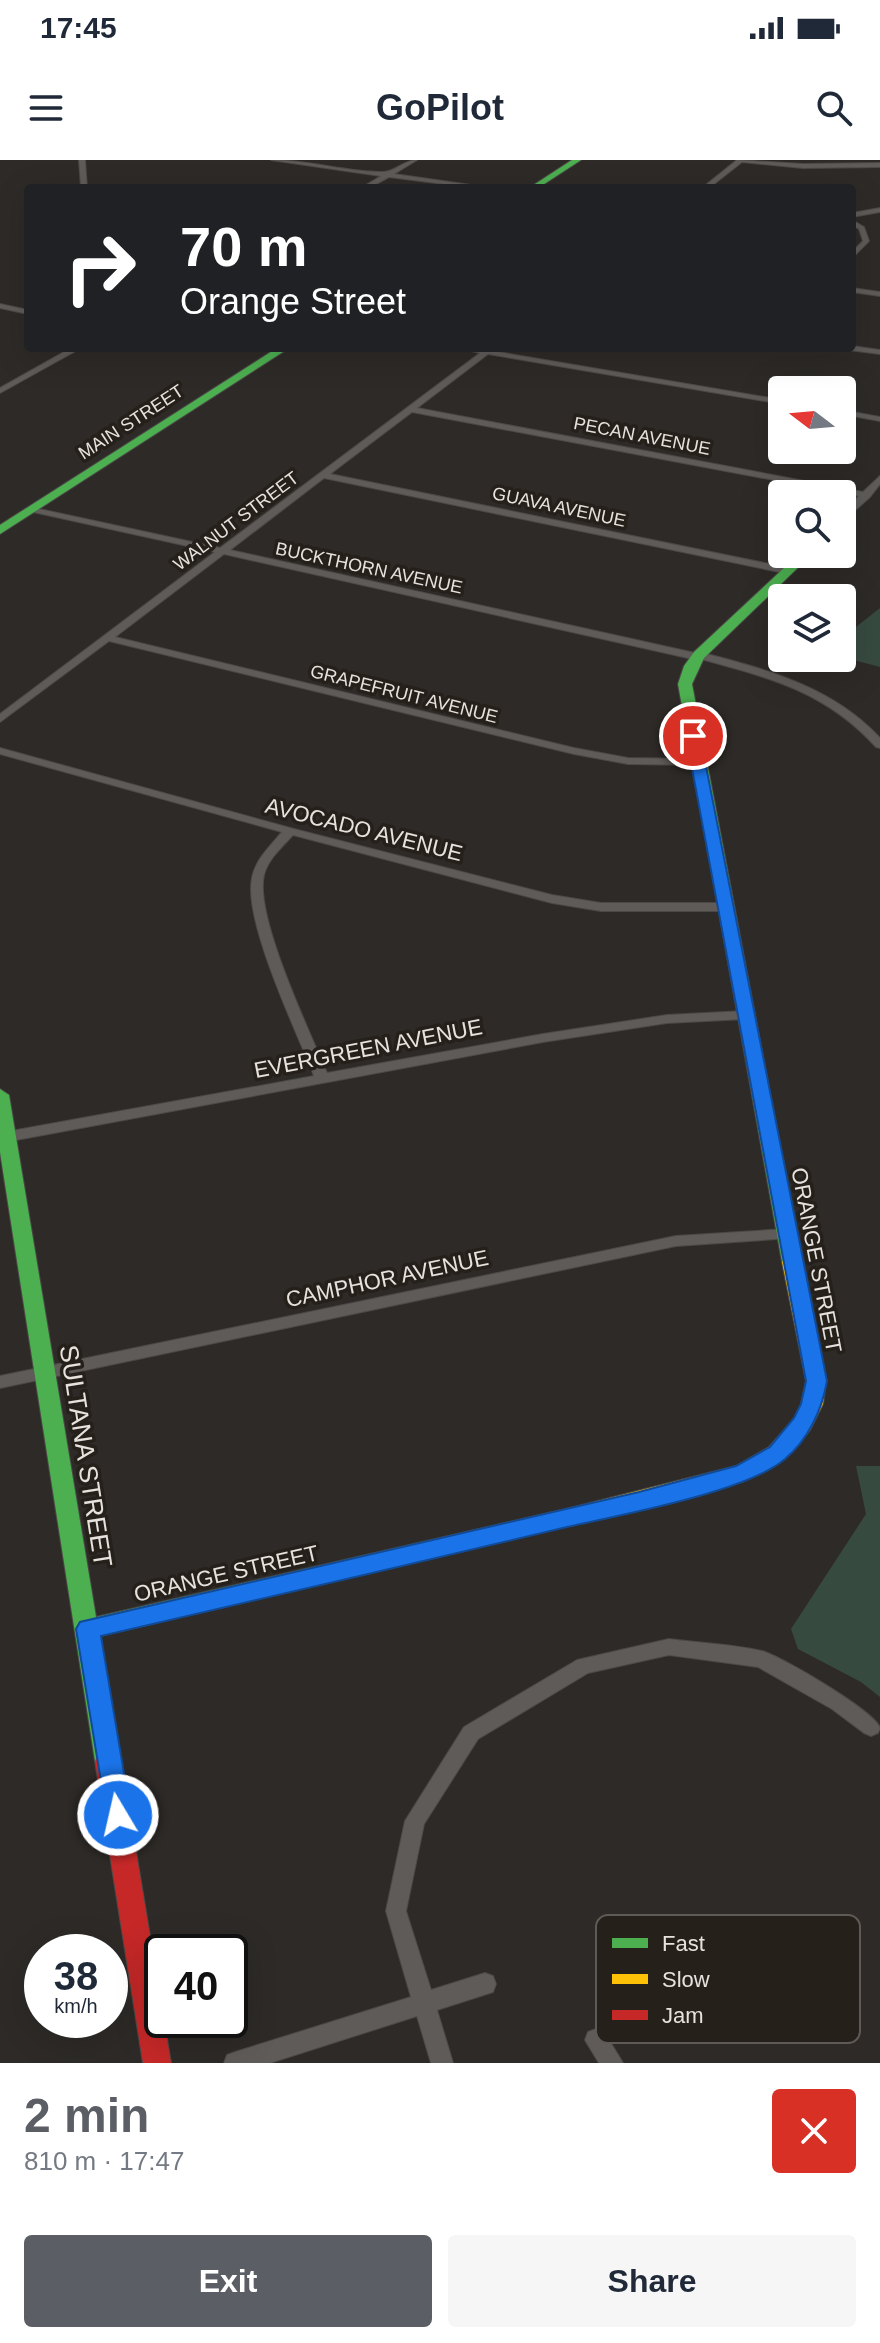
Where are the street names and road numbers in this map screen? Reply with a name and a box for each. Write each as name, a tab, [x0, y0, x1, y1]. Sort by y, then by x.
street label: MAIN STREET	[75, 381, 187, 463]
street label: PECAN AVENUE	[572, 413, 712, 459]
street label: WALNUT STREET	[170, 468, 302, 574]
street label: GUAVA AVENUE	[490, 483, 628, 531]
street label: BUCKTHORN AVENUE	[274, 538, 464, 598]
street label: GRAPEFRUIT AVENUE	[308, 661, 500, 727]
street label: AVOCADO AVENUE	[263, 793, 465, 866]
street label: EVERGREEN AVENUE	[252, 1014, 484, 1083]
street label: ORANGE STREET	[786, 1165, 847, 1355]
street label: CAMPHOR AVENUE	[284, 1245, 491, 1312]
street label: SULTANA STREET	[54, 1343, 118, 1569]
street label: ORANGE STREET	[132, 1540, 321, 1607]

